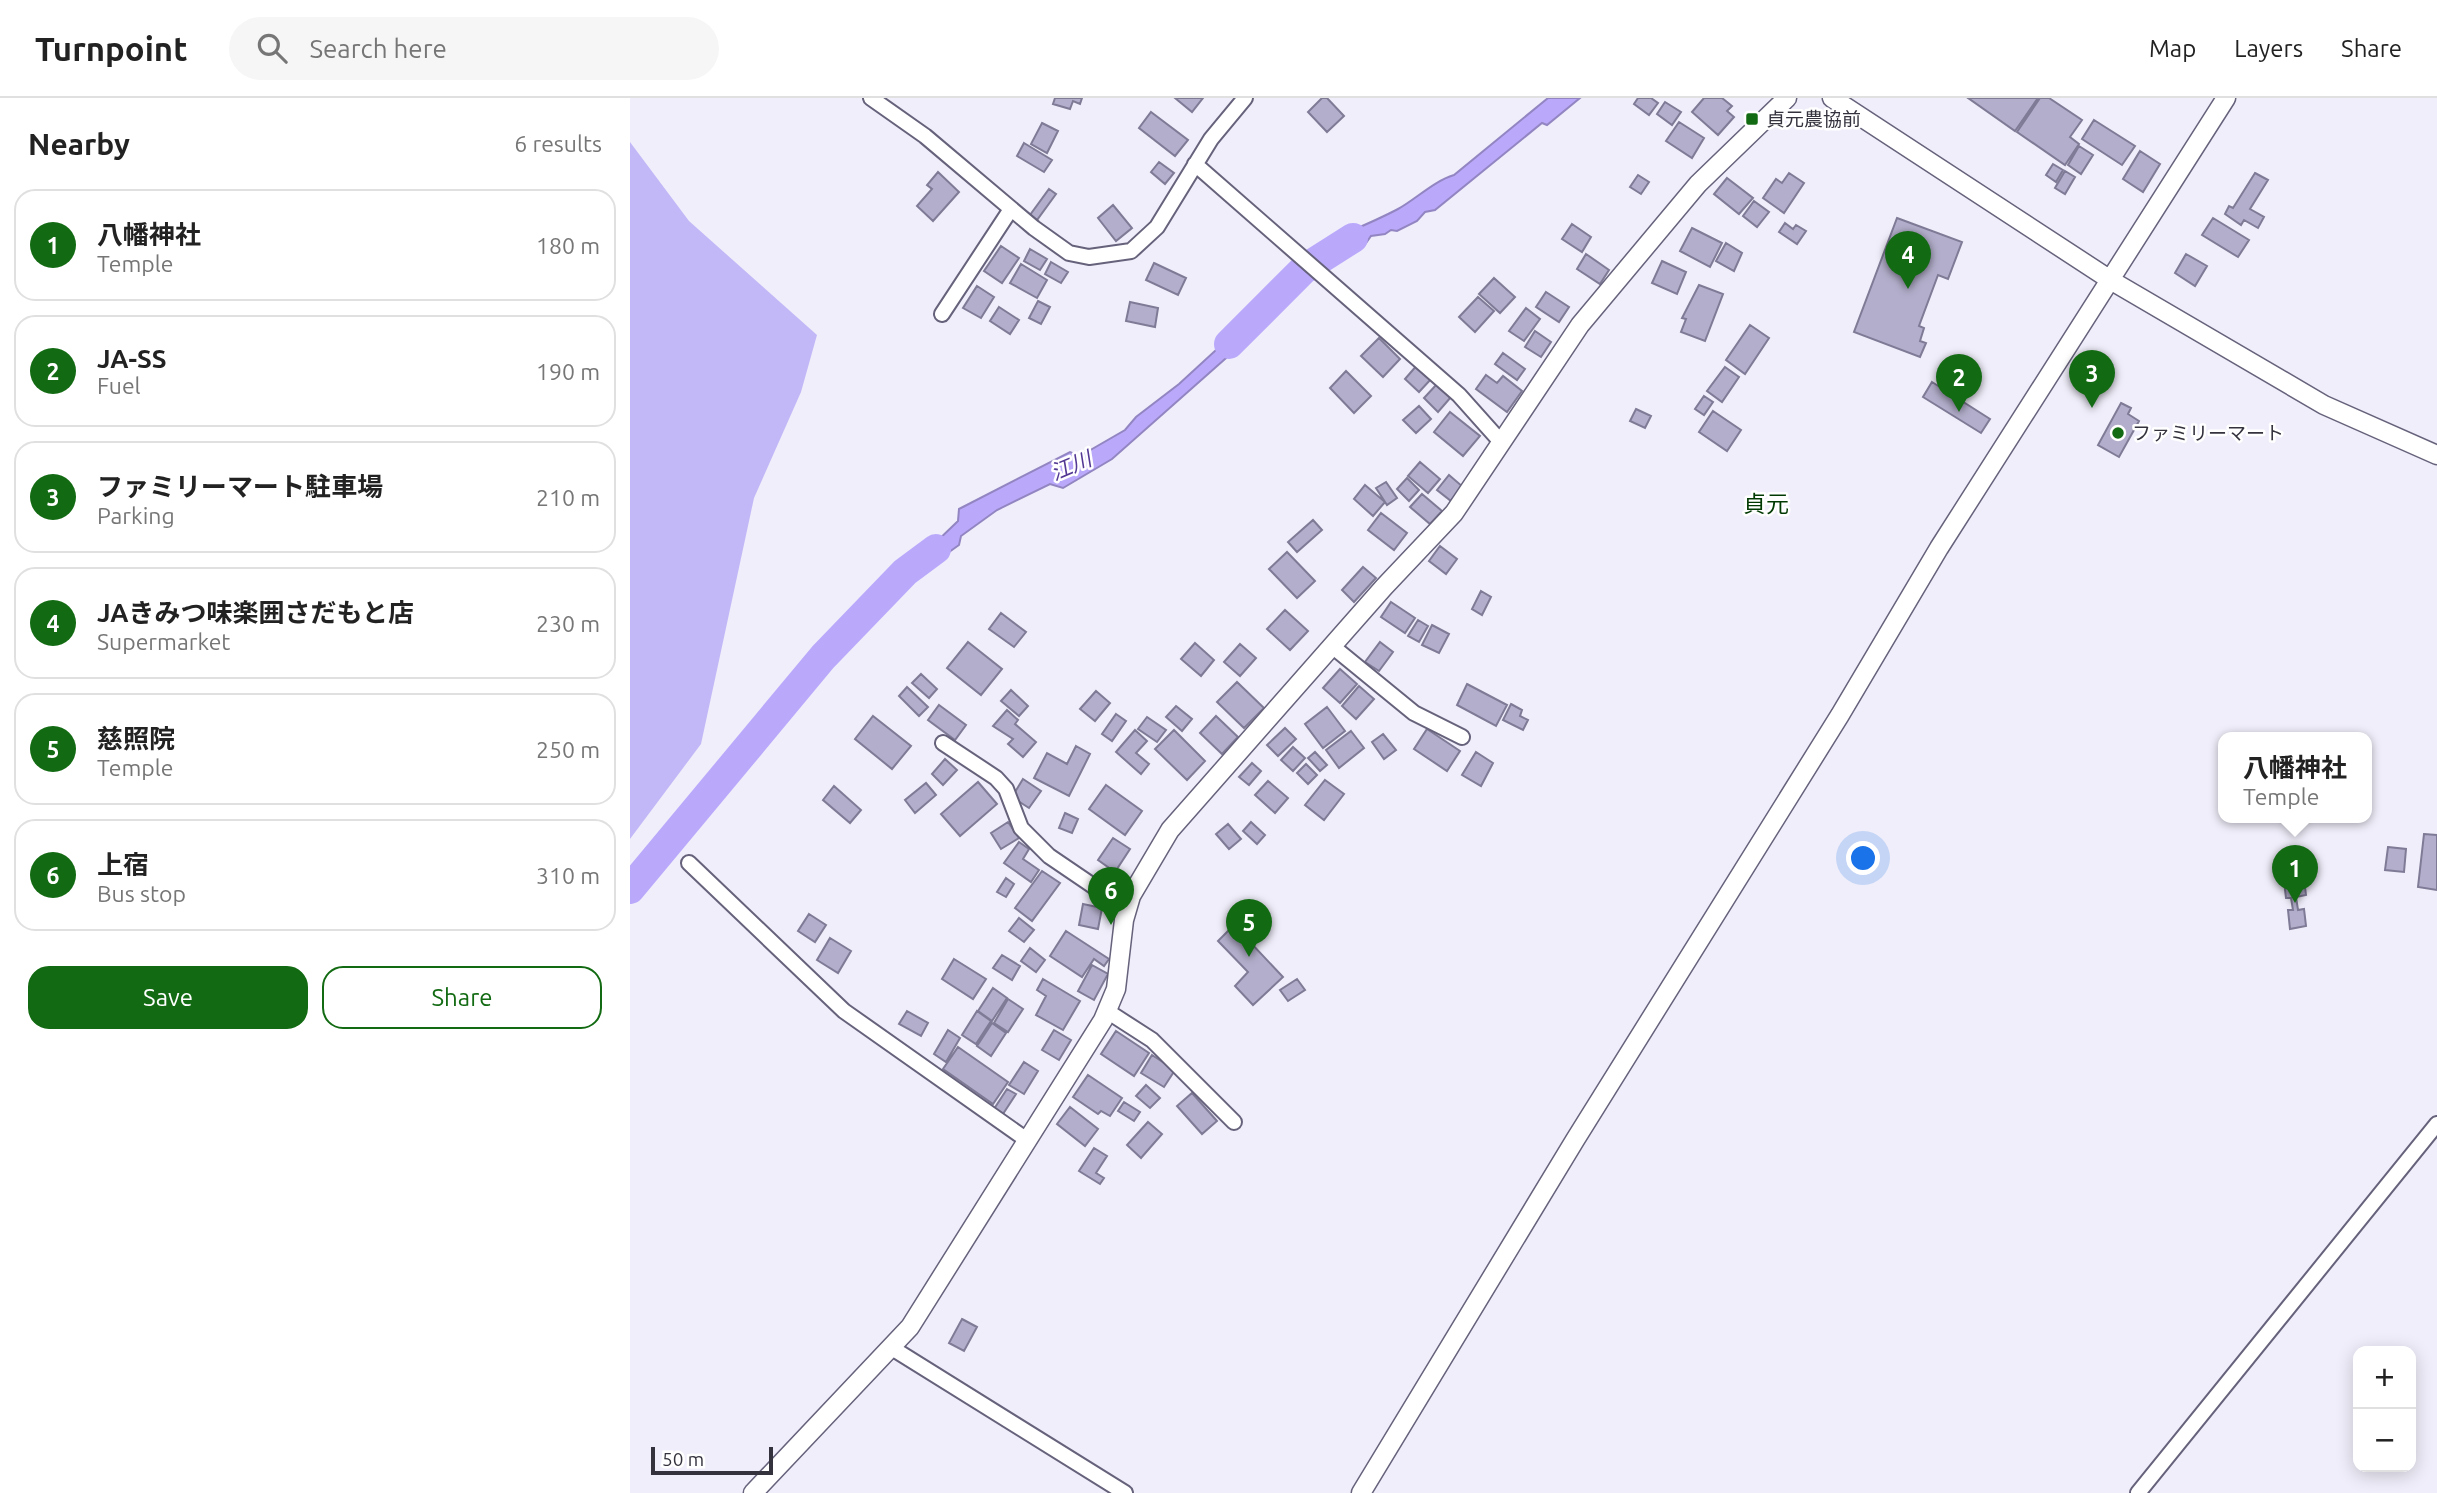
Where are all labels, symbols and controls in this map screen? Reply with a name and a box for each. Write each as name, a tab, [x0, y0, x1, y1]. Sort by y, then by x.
search box	[229, 17, 719, 80]
icon: search	[253, 29, 291, 67]
text: Turnpoint	[35, 30, 187, 67]
text: Search here	[309, 34, 447, 63]
text: Map	[2149, 35, 2196, 62]
text: Layers	[2234, 35, 2303, 62]
text: Share	[2341, 35, 2402, 62]
place label: 貞元農協前	[1766, 108, 1861, 130]
marker: 貞元農協前	[1744, 111, 1760, 127]
text: Nearby	[28, 127, 130, 161]
text: 6 results	[514, 131, 602, 156]
text: 八幡神社	[97, 220, 201, 249]
pin: 4	[1885, 231, 1931, 289]
text: 1	[47, 233, 59, 258]
text: 180 m	[536, 233, 600, 258]
text: Temple	[97, 251, 173, 276]
text: JA-SS	[97, 344, 166, 373]
pin: 3	[2069, 350, 2115, 408]
pin: 2	[1936, 354, 1982, 412]
text: 2	[47, 359, 59, 384]
text: 190 m	[536, 359, 600, 384]
text: Fuel	[97, 373, 141, 398]
place label: ファミリーマート	[2132, 422, 2284, 444]
marker: ファミリーマート	[2110, 425, 2126, 441]
water label: 江川	[1047, 445, 1096, 484]
text: ファミリーマート駐車場	[97, 472, 383, 501]
text: 3	[47, 485, 59, 510]
text: 210 m	[536, 485, 600, 510]
district label: 貞元	[1743, 491, 1789, 516]
text: Parking	[97, 503, 175, 528]
text: JAきみつ味楽囲さだもと店	[97, 598, 414, 627]
text: 4	[47, 611, 59, 636]
text: 230 m	[536, 611, 600, 636]
text: Supermarket	[97, 629, 230, 654]
text: 慈照院	[97, 724, 175, 753]
popup	[2218, 732, 2372, 823]
text: 5	[47, 737, 59, 762]
text: 250 m	[536, 737, 600, 762]
text: 八幡神社	[2243, 753, 2347, 782]
text: Temple	[97, 755, 173, 780]
text: Temple	[2243, 784, 2319, 809]
your location	[1846, 841, 1880, 875]
pin: 1	[2272, 845, 2318, 903]
text: 上宿	[97, 850, 149, 879]
text: 6	[47, 863, 59, 888]
text: 310 m	[536, 863, 600, 888]
pin: 6	[1088, 867, 1134, 925]
text: Bus stop	[97, 881, 186, 906]
pin: 5	[1226, 899, 1272, 957]
button: Save	[28, 966, 308, 1029]
button: Share	[322, 966, 602, 1029]
map controls	[2353, 1346, 2416, 1472]
button: +	[2353, 1346, 2416, 1409]
button: −	[2353, 1409, 2416, 1472]
scale bar	[651, 1444, 774, 1476]
text: 50 m	[662, 1448, 704, 1470]

